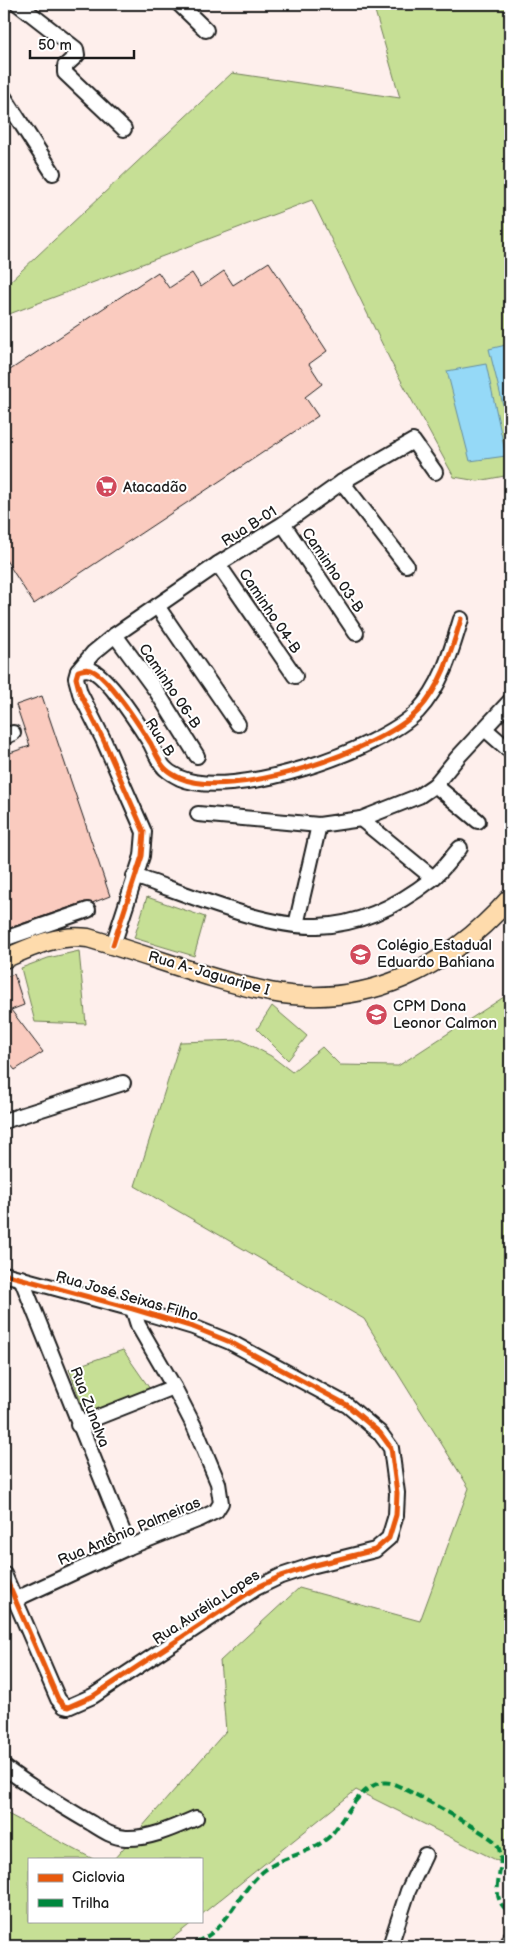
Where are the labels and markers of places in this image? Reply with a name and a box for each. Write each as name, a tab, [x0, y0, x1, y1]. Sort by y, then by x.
supermarket icon: Atacadão	[95, 475, 119, 499]
place label: Atacadão	[123, 478, 187, 497]
place label: Colégio Estadual Eduardo Bahiana	[377, 936, 495, 972]
school or university icon: Colégio Estadual Eduardo Bahiana	[349, 942, 373, 966]
place label: CPM Dona Leonor Calmon	[393, 997, 497, 1033]
school or university icon: CPM Dona Leonor Calmon	[365, 1003, 389, 1027]

